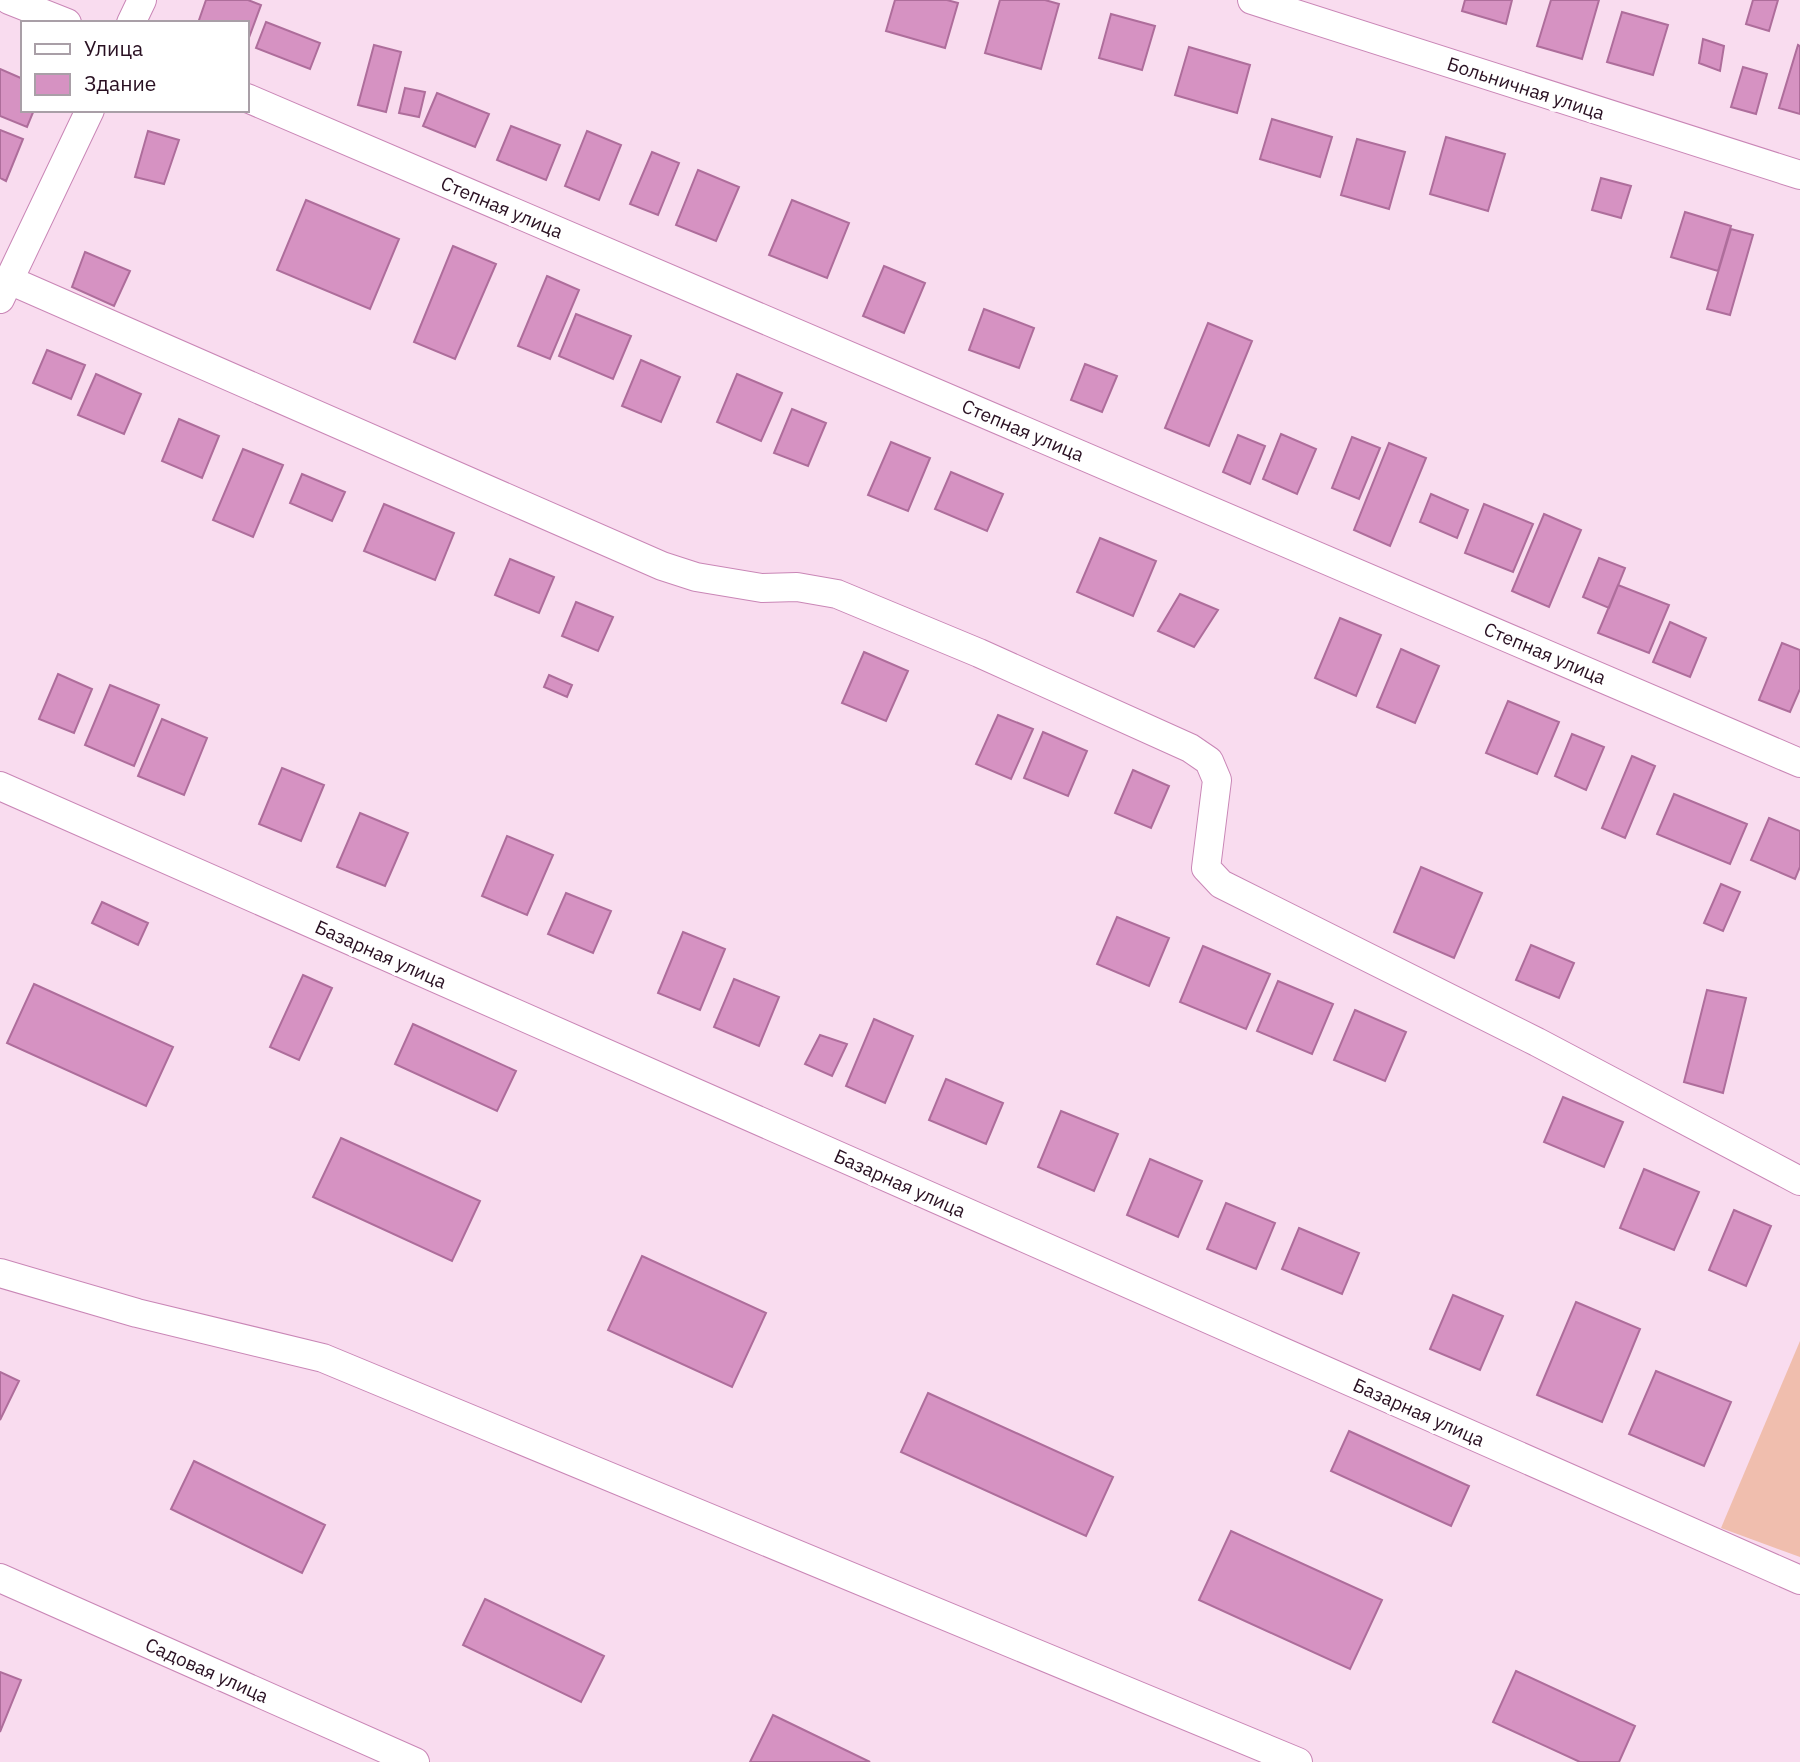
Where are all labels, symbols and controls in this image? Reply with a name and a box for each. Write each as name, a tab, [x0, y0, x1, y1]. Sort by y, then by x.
legend	[21, 21, 248, 112]
text: Улица	[84, 34, 143, 62]
street label: Больничная улица	[1444, 51, 1608, 125]
text: Здание	[84, 69, 156, 97]
street label: Степная улица	[437, 170, 567, 244]
street label: Степная улица	[958, 393, 1088, 467]
street label: Степная улица	[1480, 616, 1610, 690]
street label: Базарная улица	[312, 914, 450, 994]
street label: Базарная улица	[831, 1143, 969, 1223]
street label: Базарная улица	[1350, 1372, 1488, 1452]
street label: Садовая улица	[142, 1632, 272, 1708]

